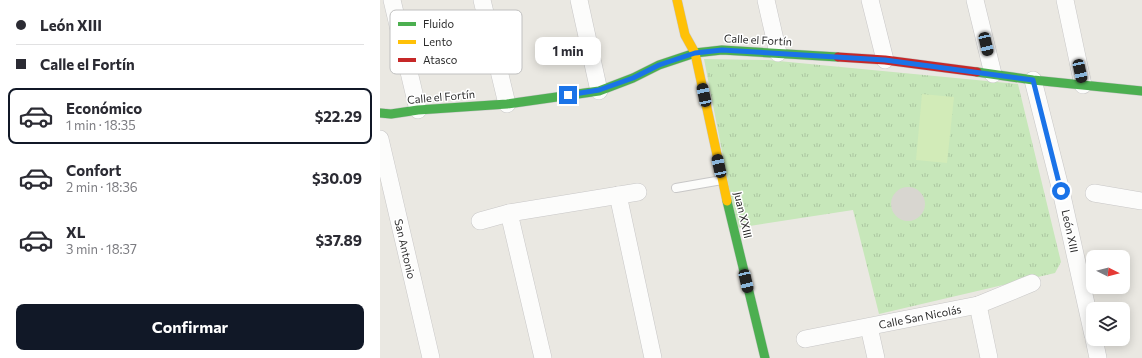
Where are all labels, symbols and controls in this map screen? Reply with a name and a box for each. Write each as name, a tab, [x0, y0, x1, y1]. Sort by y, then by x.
legend	[390, 10, 522, 74]
text: León XIII	[40, 16, 102, 34]
text: Fluido	[423, 17, 454, 30]
street label: Calle el Fortín	[724, 31, 792, 48]
car	[977, 31, 995, 57]
text: Lento	[423, 35, 453, 48]
callout: 1 min	[535, 37, 601, 65]
text: 1 min	[553, 43, 583, 59]
text: Atasco	[423, 53, 458, 66]
text: Calle el Fortín	[40, 55, 135, 73]
car	[1072, 58, 1088, 84]
car	[696, 82, 712, 108]
route end	[559, 86, 577, 104]
street label: Calle el Fortín	[406, 87, 475, 106]
icon: car	[18, 98, 54, 134]
text: Económico	[66, 99, 142, 117]
text: $22.29	[315, 107, 362, 125]
text: 1 min · 18:35	[66, 117, 136, 133]
car	[711, 153, 727, 179]
icon: car	[18, 160, 54, 196]
text: Confort	[66, 161, 121, 179]
text: $30.09	[312, 169, 362, 187]
text: 2 min · 18:36	[66, 179, 138, 195]
route start	[1052, 182, 1070, 200]
street label: Juan XXIII	[731, 190, 755, 240]
street label: León XIII	[1060, 208, 1081, 254]
street label: San Antonio	[392, 218, 419, 281]
icon: car	[18, 222, 54, 258]
text: XL	[66, 223, 85, 241]
text: $37.89	[315, 231, 362, 249]
text: 3 min · 18:37	[66, 241, 137, 257]
north arrow	[1086, 250, 1130, 294]
map controls	[1086, 250, 1130, 346]
car	[737, 268, 755, 294]
street label: Calle San Nicolás	[877, 302, 962, 331]
button: layers	[1086, 302, 1130, 346]
button: Confirmar	[16, 304, 364, 350]

